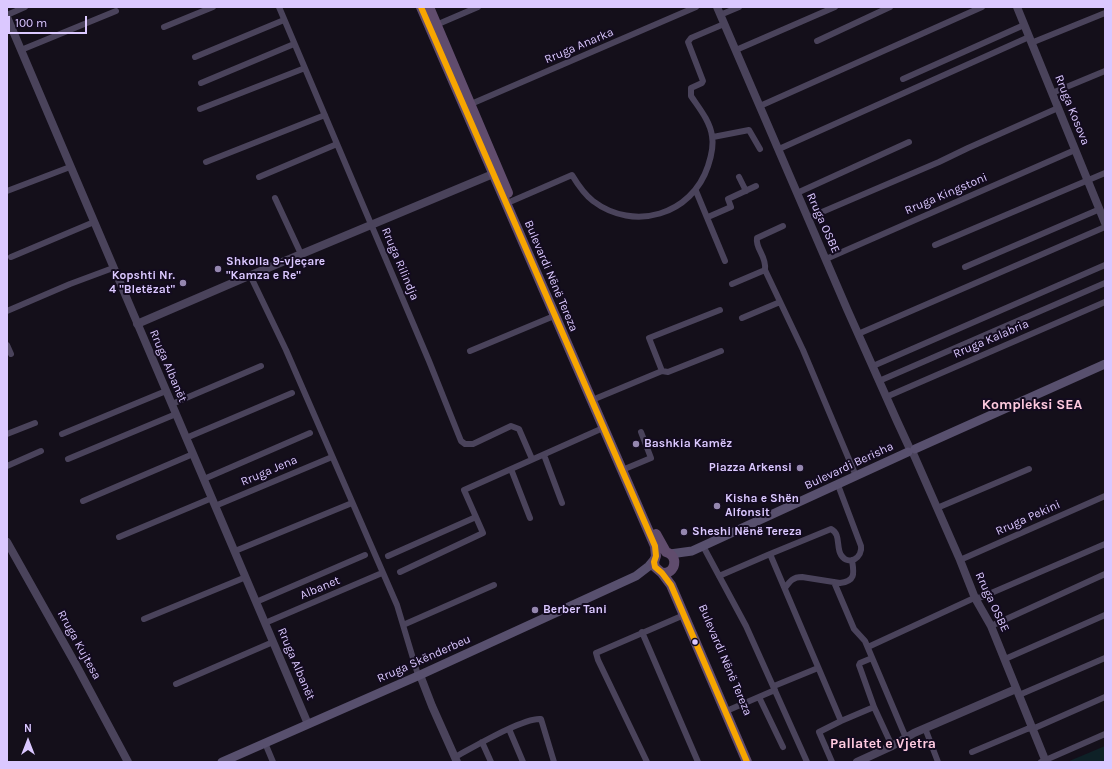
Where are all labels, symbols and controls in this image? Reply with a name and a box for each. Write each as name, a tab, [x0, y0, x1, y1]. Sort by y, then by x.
scale bar	[10, 8, 89, 34]
text: 100 m	[15, 16, 47, 30]
street label: Rruga Anarka	[542, 25, 616, 67]
street label: Rruga Kosova	[1051, 73, 1093, 147]
street label: Rruga Kingstoni	[903, 170, 989, 218]
street label: Rruga OSBE	[803, 191, 843, 255]
street label: Bulevardi Nënë Tereza	[521, 218, 581, 334]
street label: Rruga Rilindja	[378, 225, 422, 303]
place label: Shkolla 9-vjeçare "Kamza e Re"	[226, 255, 325, 283]
marker: Shkolla 9-vjeçare "Kamza e Re"	[213, 264, 223, 274]
place label: Kopshti Nr. 4 "Bletëzat"	[109, 269, 175, 297]
marker: Kopshti Nr. 4 "Bletëzat"	[178, 278, 188, 288]
street label: Rruga Kalabria	[951, 317, 1031, 361]
street label: Rruga Albanët	[146, 328, 190, 404]
district label: Kompleksi SEA	[982, 397, 1082, 413]
place label: Bashkia Kamëz	[644, 437, 732, 451]
marker: Bashkia Kamëz	[631, 439, 641, 449]
street label: Bulevardi Berisha	[802, 439, 896, 493]
street label: Rruga Jena	[239, 453, 299, 489]
place label: Piazza Arkensi	[709, 461, 792, 475]
marker: Piazza Arkensi	[795, 463, 805, 473]
place label: Kisha e Shën Alfonsit	[725, 492, 799, 520]
street label: Rruga Pekini	[993, 497, 1063, 539]
marker: Kisha e Shën Alfonsit	[712, 501, 722, 511]
place label: Sheshi Nënë Tereza	[692, 525, 802, 539]
marker: Sheshi Nënë Tereza	[679, 527, 689, 537]
street label: Rruga OSBE	[972, 570, 1012, 634]
street label: Albanet	[298, 573, 342, 603]
street label: Bulevardi Nënë Tereza	[695, 602, 755, 718]
place label: Berber Tani	[543, 603, 607, 617]
marker: Berber Tani	[530, 605, 540, 615]
street label: Rruga Kujtesa	[54, 608, 104, 682]
street label: Rruga Albanët	[274, 626, 318, 702]
street label: Rruga Skënderbeu	[375, 632, 473, 686]
unlabelled marker	[690, 637, 700, 647]
north arrow	[8, 721, 48, 761]
text: N	[24, 722, 32, 735]
district label: Pallatet e Vjetra	[830, 736, 936, 752]

